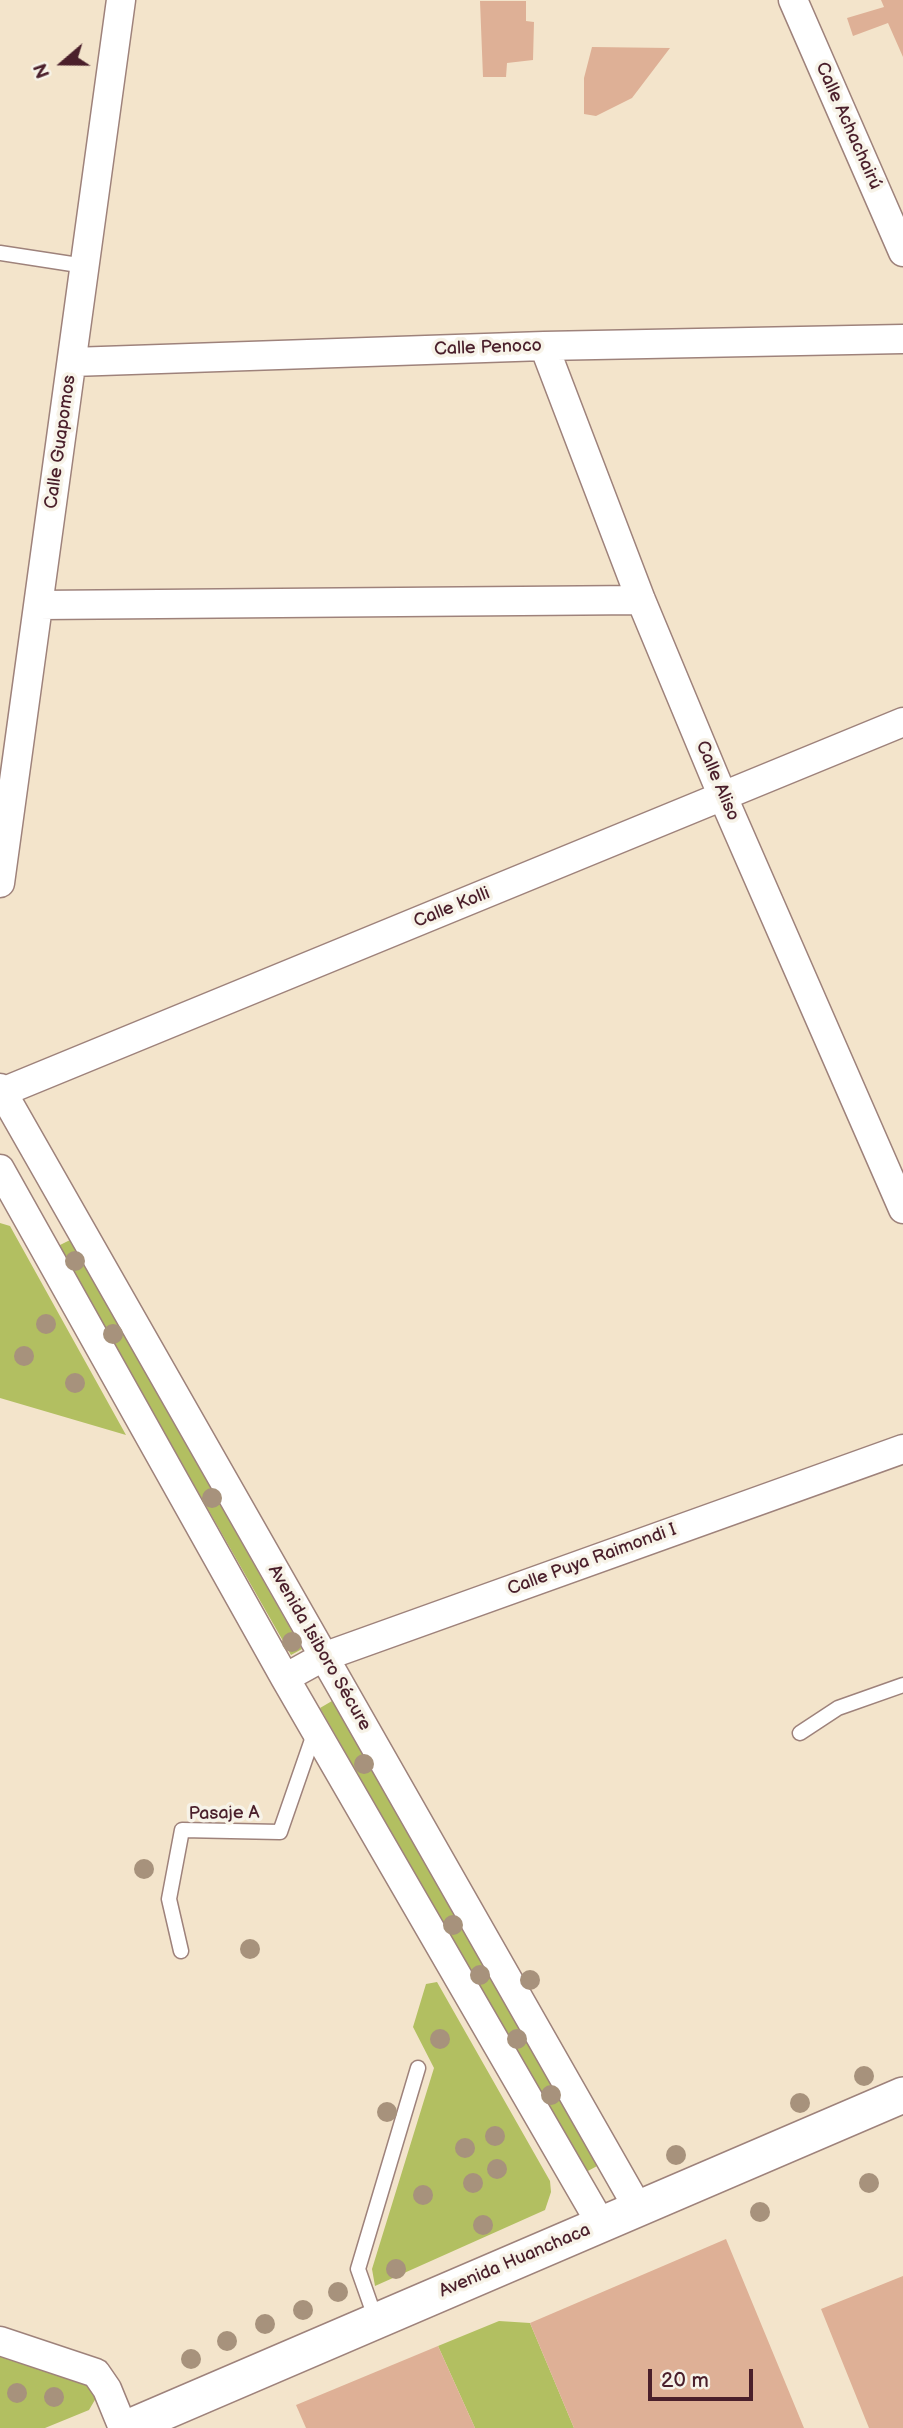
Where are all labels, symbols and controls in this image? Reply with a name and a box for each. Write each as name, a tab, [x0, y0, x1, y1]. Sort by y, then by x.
north arrow	[28, 28, 98, 98]
street label: Calle Achachairú	[810, 59, 886, 193]
text: N	[30, 60, 56, 81]
street label: Calle Penoco	[434, 335, 542, 361]
street label: Calle Guapomos	[41, 374, 81, 510]
street label: Calle Aliso	[690, 738, 744, 824]
street label: Calle Kolli	[411, 883, 493, 933]
street label: Calle Puya Raimondi I	[505, 1519, 679, 1601]
street label: Avenida Isiboro Sécure	[263, 1561, 375, 1735]
street label: Pasaje A	[188, 1803, 260, 1825]
street label: Avenida Huanchaca	[436, 2219, 594, 2303]
scale bar	[651, 2354, 756, 2398]
text: 20 m	[661, 2368, 709, 2393]

